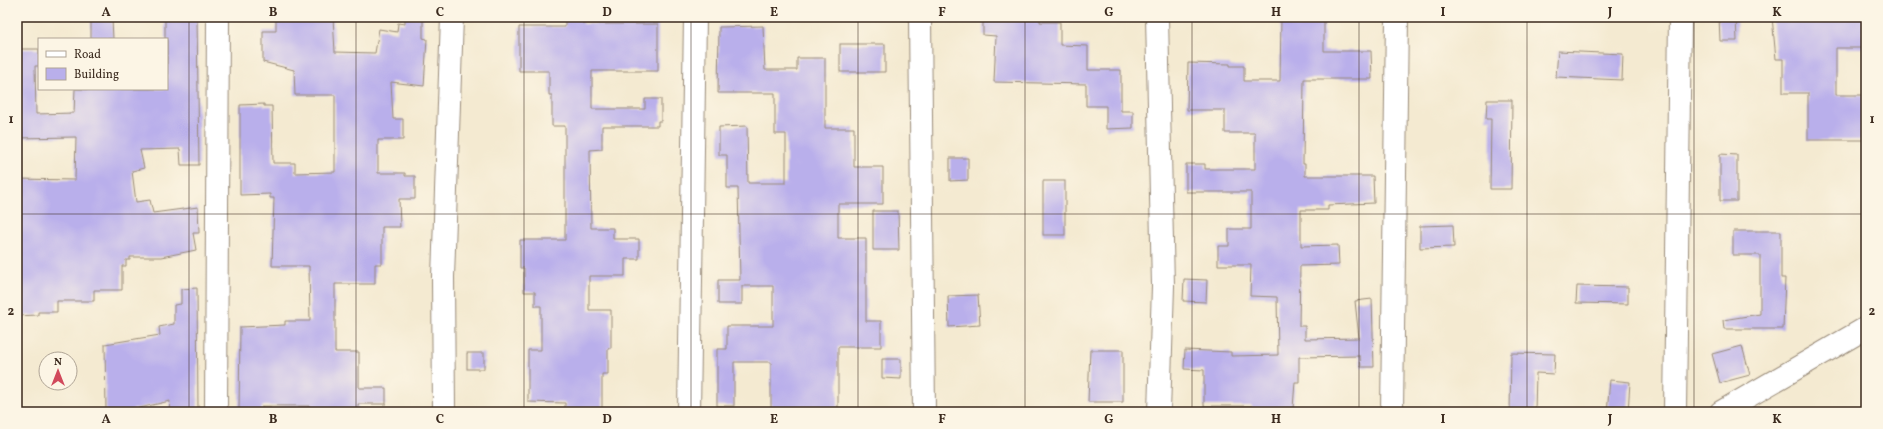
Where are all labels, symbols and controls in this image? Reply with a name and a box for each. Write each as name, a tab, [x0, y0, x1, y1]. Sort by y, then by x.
text: A	[101, 4, 111, 22]
text: B	[269, 4, 278, 22]
text: C	[436, 4, 444, 22]
text: D	[602, 4, 612, 22]
text: E	[770, 4, 778, 22]
text: F	[938, 4, 946, 22]
text: G	[1104, 4, 1114, 22]
text: H	[1271, 4, 1281, 22]
text: I	[1441, 4, 1446, 22]
text: J	[1607, 4, 1613, 22]
text: K	[1772, 4, 1782, 22]
legend	[38, 38, 168, 90]
text: Road	[74, 47, 101, 63]
text: Building	[74, 67, 119, 83]
text: 1	[8, 111, 14, 129]
text: 1	[1869, 111, 1875, 129]
text: 2	[8, 303, 15, 321]
text: 2	[1869, 303, 1876, 321]
north arrow	[38, 351, 78, 391]
text: N	[54, 355, 62, 370]
text: A	[101, 411, 111, 429]
text: B	[269, 411, 278, 429]
text: C	[436, 411, 444, 429]
text: D	[602, 411, 612, 429]
text: E	[770, 411, 778, 429]
text: F	[938, 411, 946, 429]
text: G	[1104, 411, 1114, 429]
text: H	[1271, 411, 1281, 429]
text: I	[1441, 411, 1446, 429]
text: J	[1607, 411, 1613, 429]
text: K	[1772, 411, 1782, 429]

